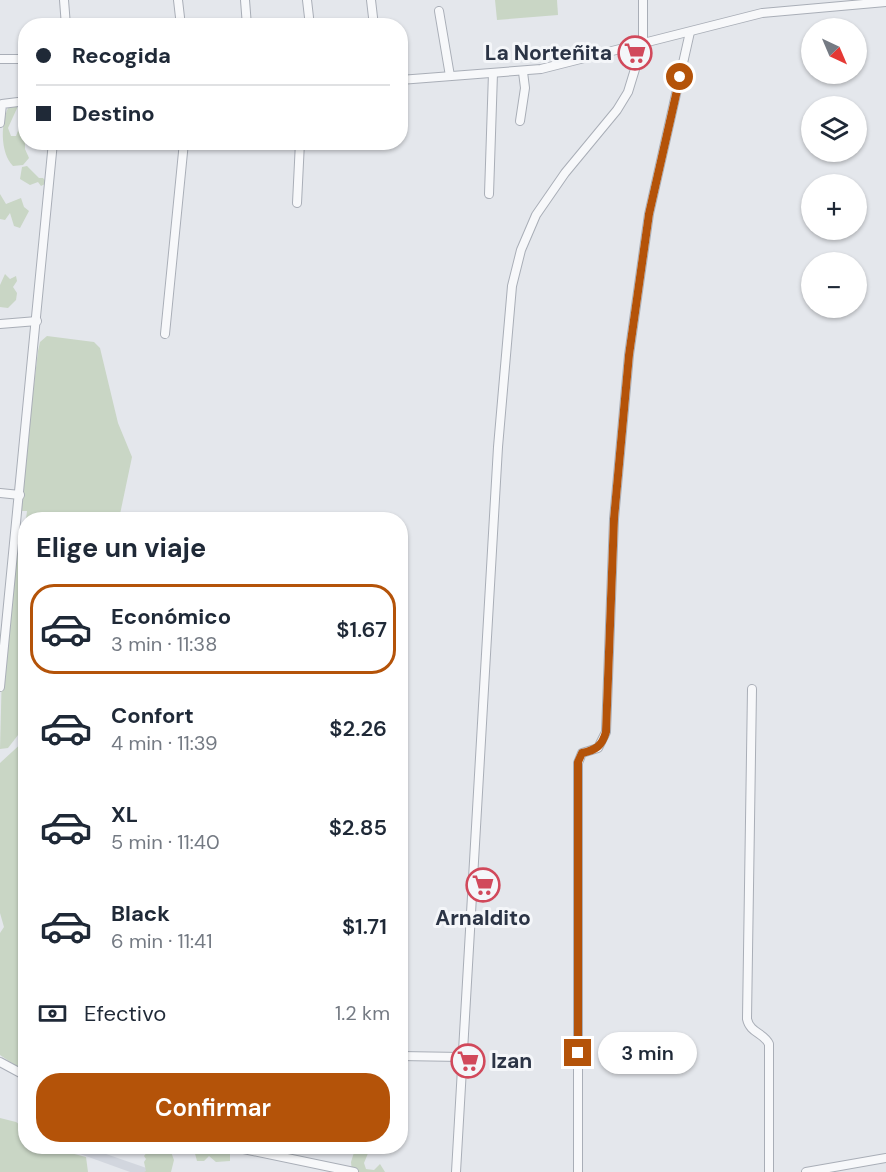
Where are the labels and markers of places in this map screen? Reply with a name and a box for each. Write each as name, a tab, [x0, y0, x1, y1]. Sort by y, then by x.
supermarket icon: La Norteñita	[617, 35, 653, 71]
place label: La Norteñita	[485, 39, 612, 67]
supermarket icon: Arnaldito	[465, 867, 501, 903]
place label: Arnaldito	[435, 904, 531, 932]
supermarket icon: Izan	[450, 1043, 486, 1079]
place label: Izan	[491, 1047, 532, 1075]

